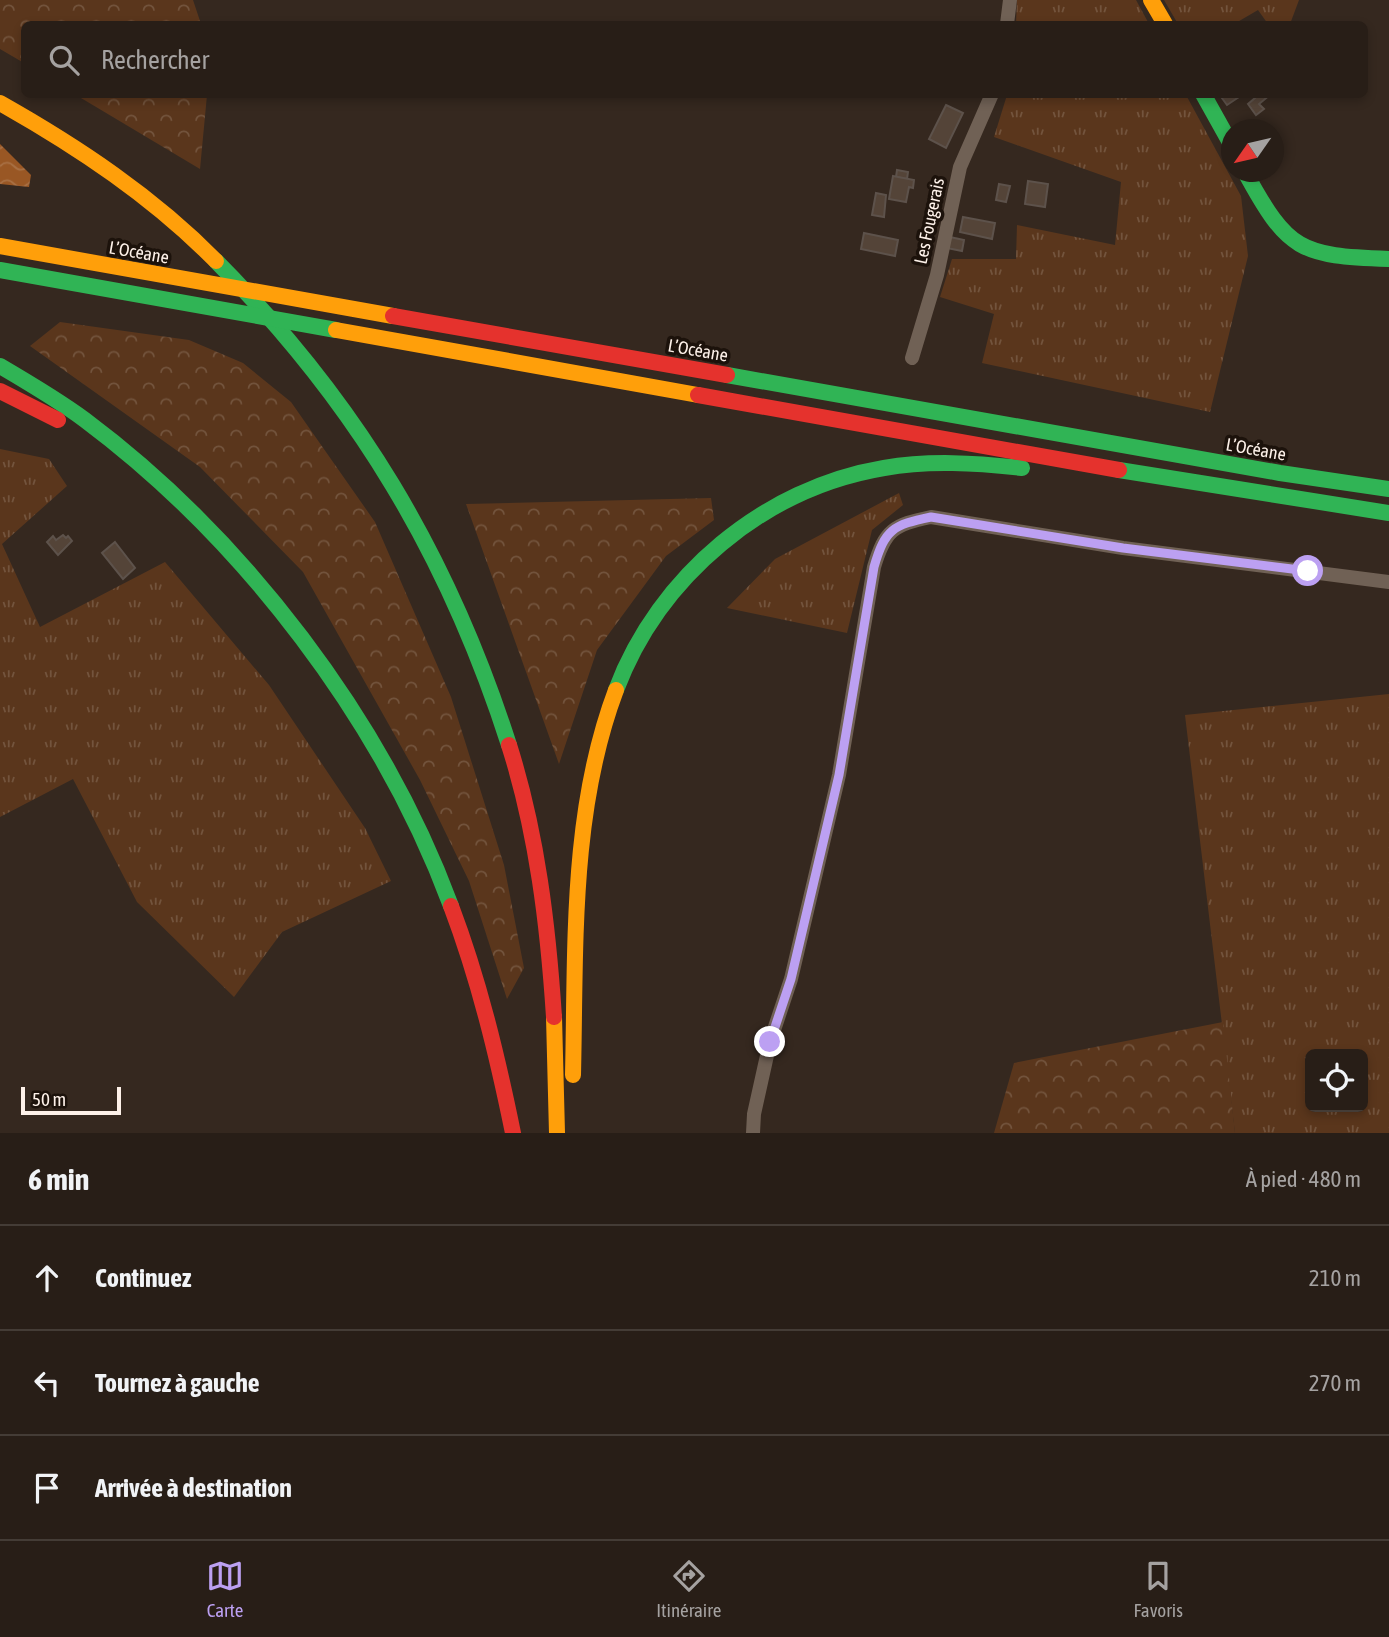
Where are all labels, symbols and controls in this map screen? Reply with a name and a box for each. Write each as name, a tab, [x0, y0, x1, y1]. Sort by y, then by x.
search box	[21, 21, 1368, 98]
icon: search	[45, 41, 83, 79]
text: Rechercher	[101, 45, 209, 75]
north arrow	[1221, 119, 1284, 182]
street label: Les Fougerais	[910, 176, 948, 266]
street label: L’Océane	[107, 236, 171, 268]
street label: L’Océane	[666, 334, 730, 366]
street label: L’Océane	[1224, 433, 1288, 465]
route start	[1292, 555, 1323, 586]
route end	[754, 1026, 785, 1057]
map controls	[1305, 1049, 1368, 1112]
button: locate	[1305, 1049, 1368, 1112]
scale bar	[21, 1084, 121, 1116]
text: 50 m	[32, 1088, 66, 1110]
text: 6 min	[28, 1162, 89, 1196]
text: À pied · 480 m	[1246, 1166, 1361, 1192]
icon: ahead	[28, 1259, 66, 1297]
text: Continuez	[95, 1263, 191, 1293]
text: 210 m	[1309, 1265, 1361, 1291]
icon: left	[28, 1364, 66, 1402]
text: Tournez à gauche	[95, 1368, 260, 1398]
text: 270 m	[1309, 1370, 1361, 1396]
icon: arrive	[28, 1469, 66, 1507]
text: Arrivée à destination	[95, 1473, 292, 1503]
tab: Carte	[206, 1557, 244, 1621]
tab: Itinéraire	[656, 1557, 721, 1621]
tab: Favoris	[1134, 1557, 1183, 1621]

